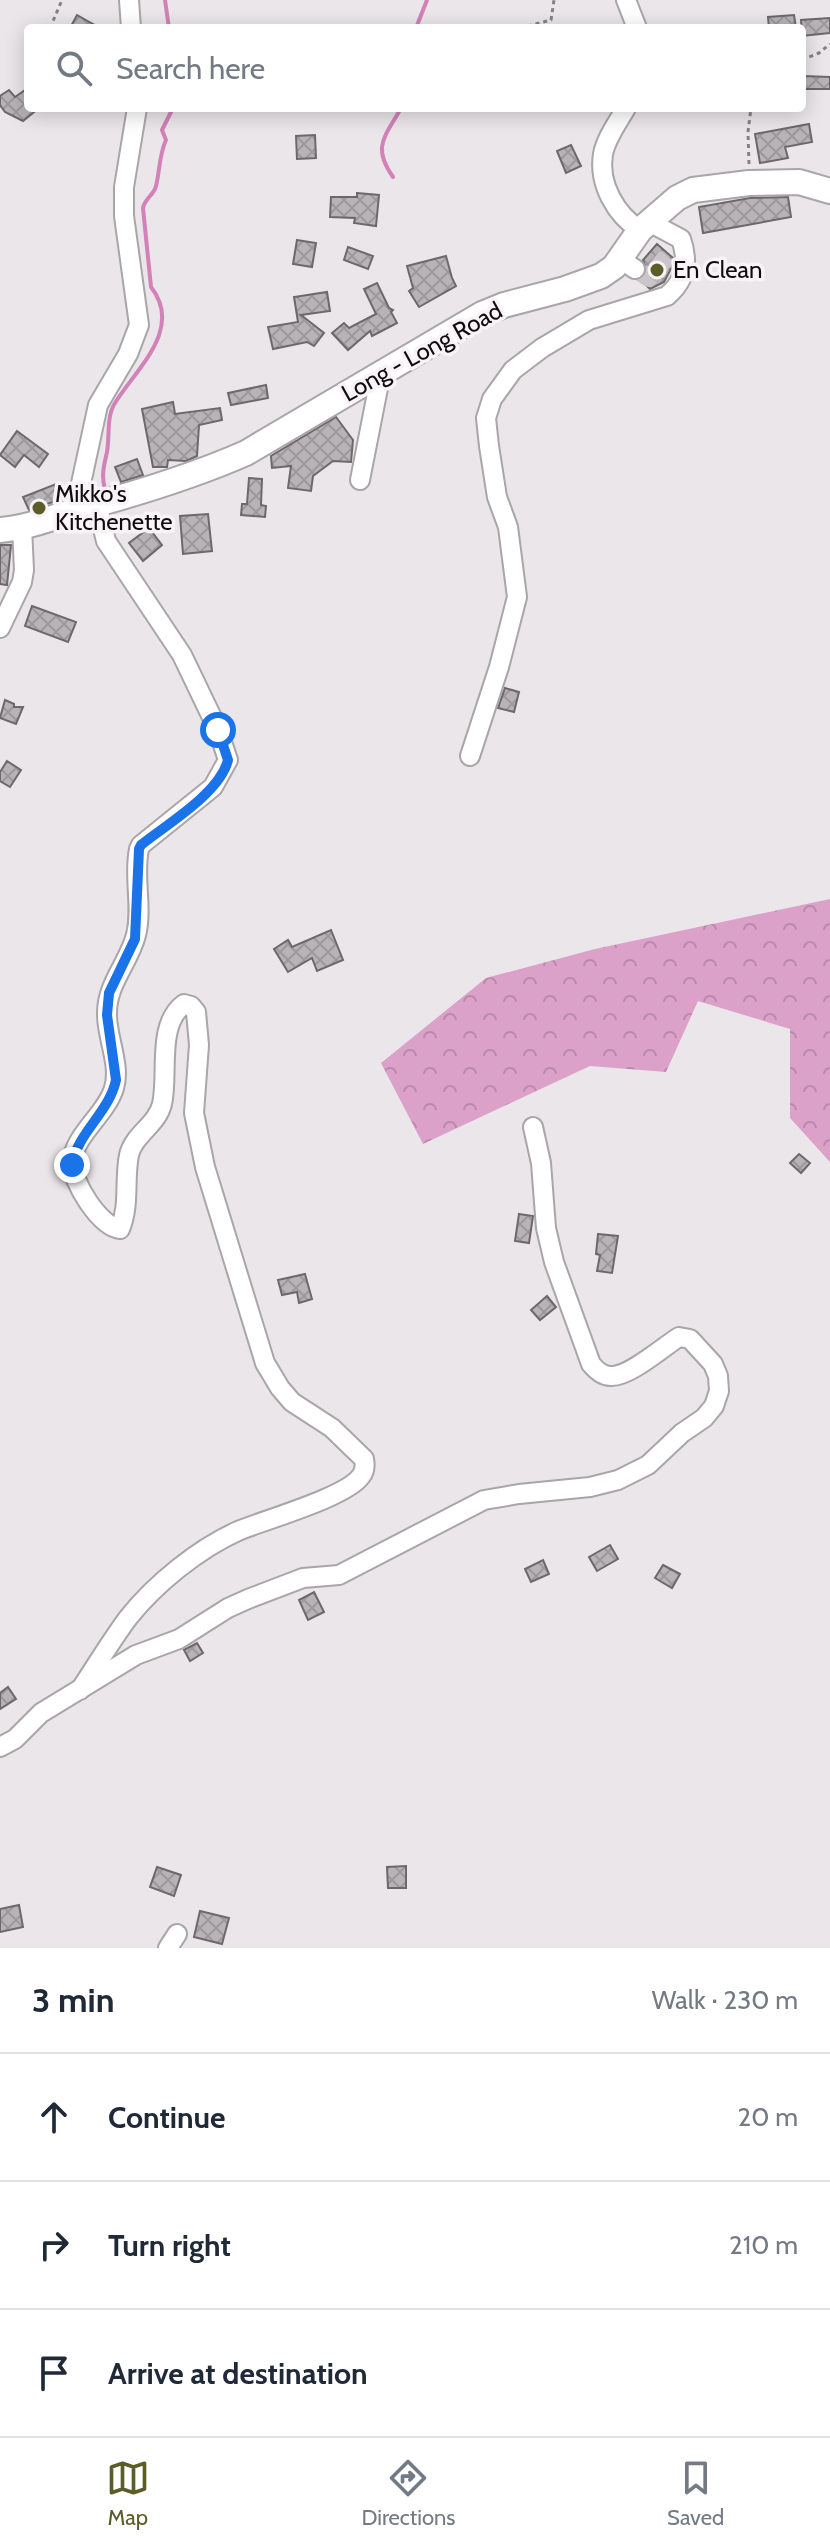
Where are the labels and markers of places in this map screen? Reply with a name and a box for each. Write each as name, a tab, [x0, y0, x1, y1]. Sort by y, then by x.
place label: En Clean	[673, 255, 762, 284]
marker: En Clean	[648, 261, 666, 279]
place label: Mikko's Kitchenette	[55, 479, 173, 536]
marker: Mikko's Kitchenette	[30, 499, 48, 517]

